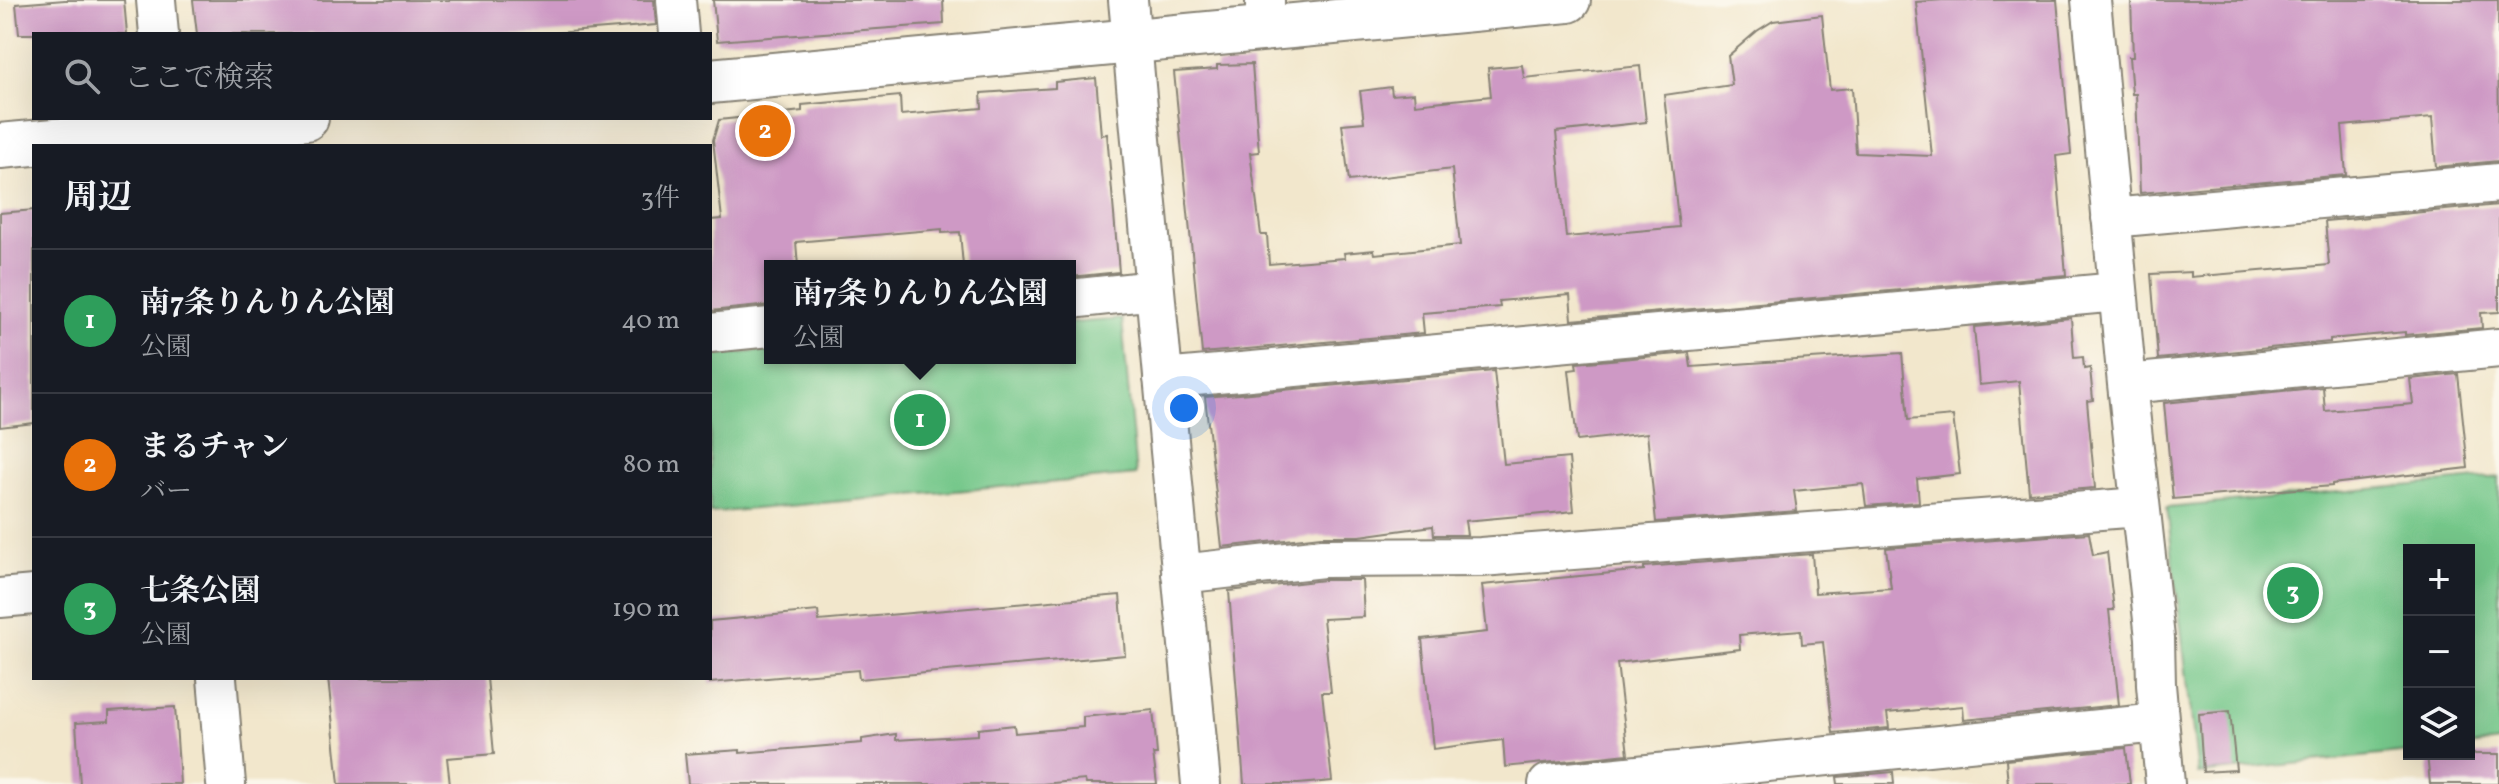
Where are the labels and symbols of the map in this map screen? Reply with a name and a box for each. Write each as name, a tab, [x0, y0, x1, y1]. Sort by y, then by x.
pin: 2	[739, 101, 791, 161]
your location	[1164, 388, 1204, 428]
pin: 1	[894, 390, 946, 450]
pin: 3	[2267, 563, 2319, 623]

